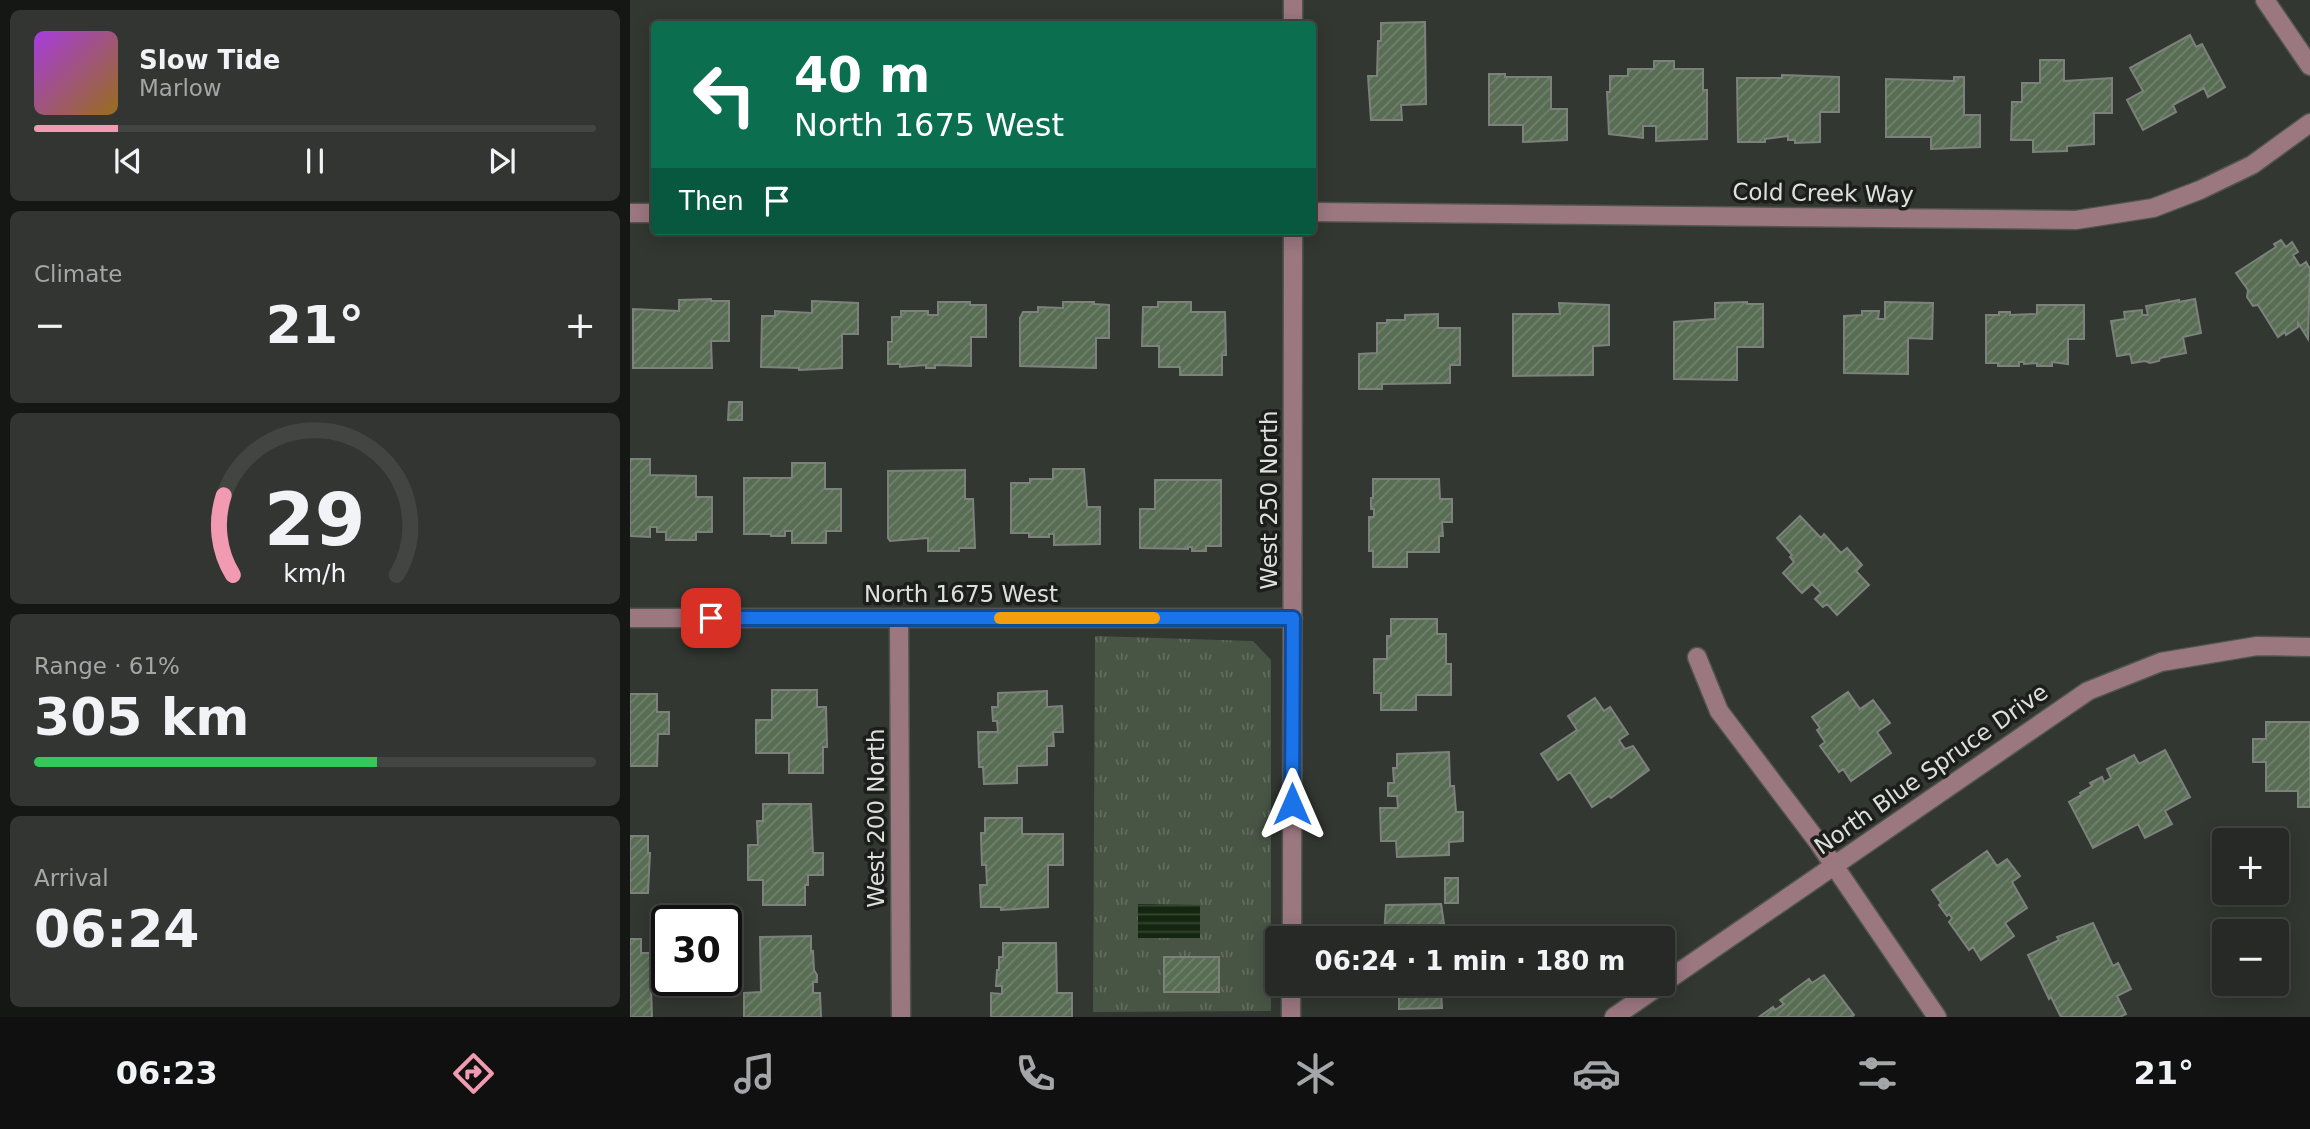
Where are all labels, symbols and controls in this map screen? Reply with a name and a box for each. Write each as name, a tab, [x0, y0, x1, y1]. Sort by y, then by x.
text: Slow Tide	[139, 45, 280, 75]
text: 40 m	[794, 47, 930, 104]
icon: left	[679, 49, 770, 140]
text: Marlow	[139, 75, 222, 101]
text: North 1675 West	[794, 106, 1064, 144]
icon: previous	[109, 142, 147, 180]
icon: pause	[296, 142, 334, 180]
icon: next	[483, 142, 521, 180]
street label: Cold Creek Way	[1732, 178, 1914, 208]
icon: arrive	[758, 182, 796, 220]
text: Then	[679, 186, 744, 216]
text: Climate	[34, 261, 123, 287]
text: 21°	[266, 295, 364, 355]
text: −	[34, 303, 66, 347]
text: +	[564, 303, 596, 347]
street label: West 250 North	[1256, 410, 1282, 590]
text: 29	[264, 477, 366, 562]
text: km/h	[283, 558, 347, 587]
street label: North 1675 West	[864, 581, 1058, 607]
pin	[681, 588, 741, 648]
icon: arrive	[692, 599, 730, 637]
text: Range · 61%	[34, 653, 180, 679]
street label: North Blue Spruce Drive	[1809, 678, 2053, 860]
text: 305 km	[34, 687, 249, 747]
street label: West 200 North	[863, 728, 889, 908]
position arrow	[1255, 767, 1329, 841]
map controls	[2212, 828, 2289, 996]
button: +	[2212, 828, 2289, 905]
text: Arrival	[34, 865, 109, 891]
text: 06:24	[34, 899, 200, 959]
speed limit sign: 30	[651, 905, 742, 996]
button: −	[2212, 919, 2289, 996]
text: 06:24 · 1 min · 180 m	[1315, 946, 1625, 976]
icon: directions	[449, 1049, 498, 1098]
icon: music	[730, 1049, 779, 1098]
icon: phone	[1011, 1049, 1060, 1098]
icon: climate	[1291, 1049, 1340, 1098]
icon: car	[1572, 1049, 1621, 1098]
icon: filters	[1853, 1049, 1902, 1098]
text: 06:23	[116, 1054, 218, 1092]
text: 21°	[2134, 1054, 2194, 1092]

